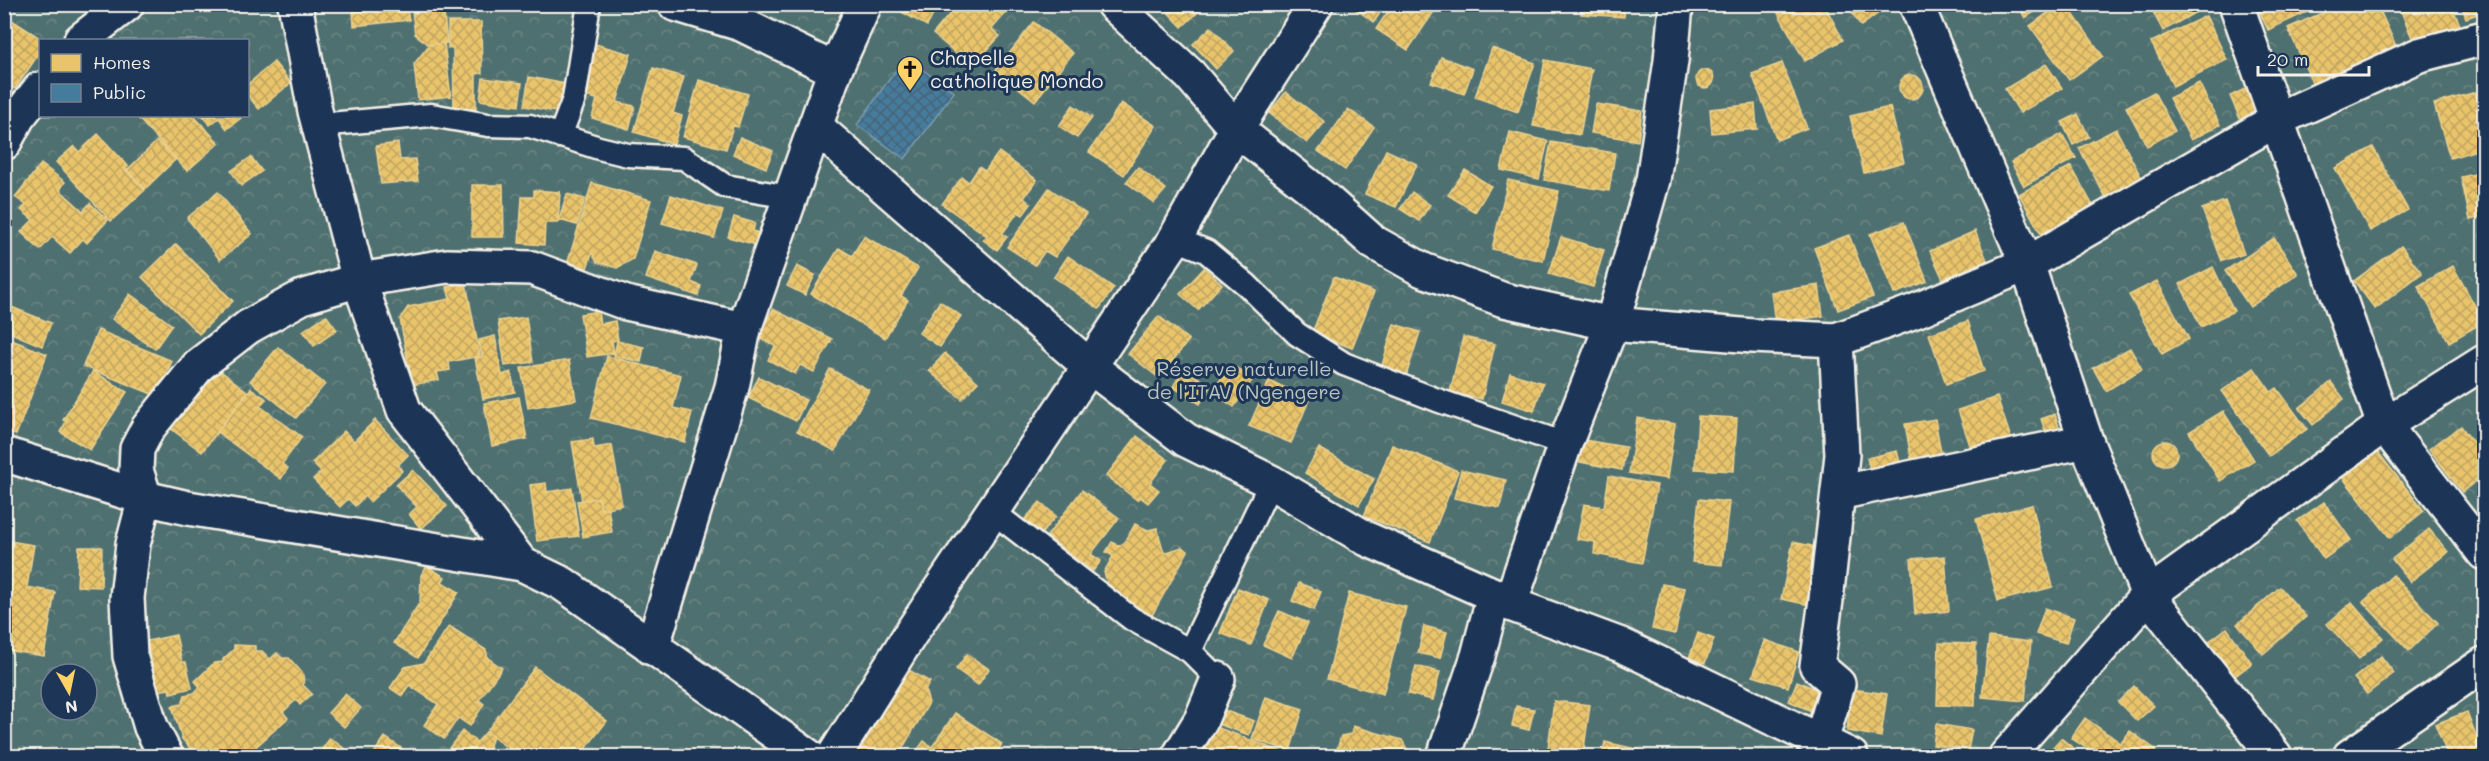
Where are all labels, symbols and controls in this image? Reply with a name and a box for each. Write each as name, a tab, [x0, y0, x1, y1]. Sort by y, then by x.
legend	[39, 39, 249, 117]
scale bar	[2258, 39, 2369, 77]
place label: Chapelle catholique Mondo	[930, 44, 1103, 93]
text: 20 m	[2267, 47, 2308, 71]
text: Homes	[93, 50, 151, 74]
church icon: Chapelle catholique Mondo	[895, 54, 925, 92]
text: Public	[93, 80, 146, 104]
park label: Réserve naturelle de l'ITAV (Ngengere	[1147, 355, 1341, 404]
north arrow	[39, 662, 99, 722]
text: N	[64, 696, 79, 719]

